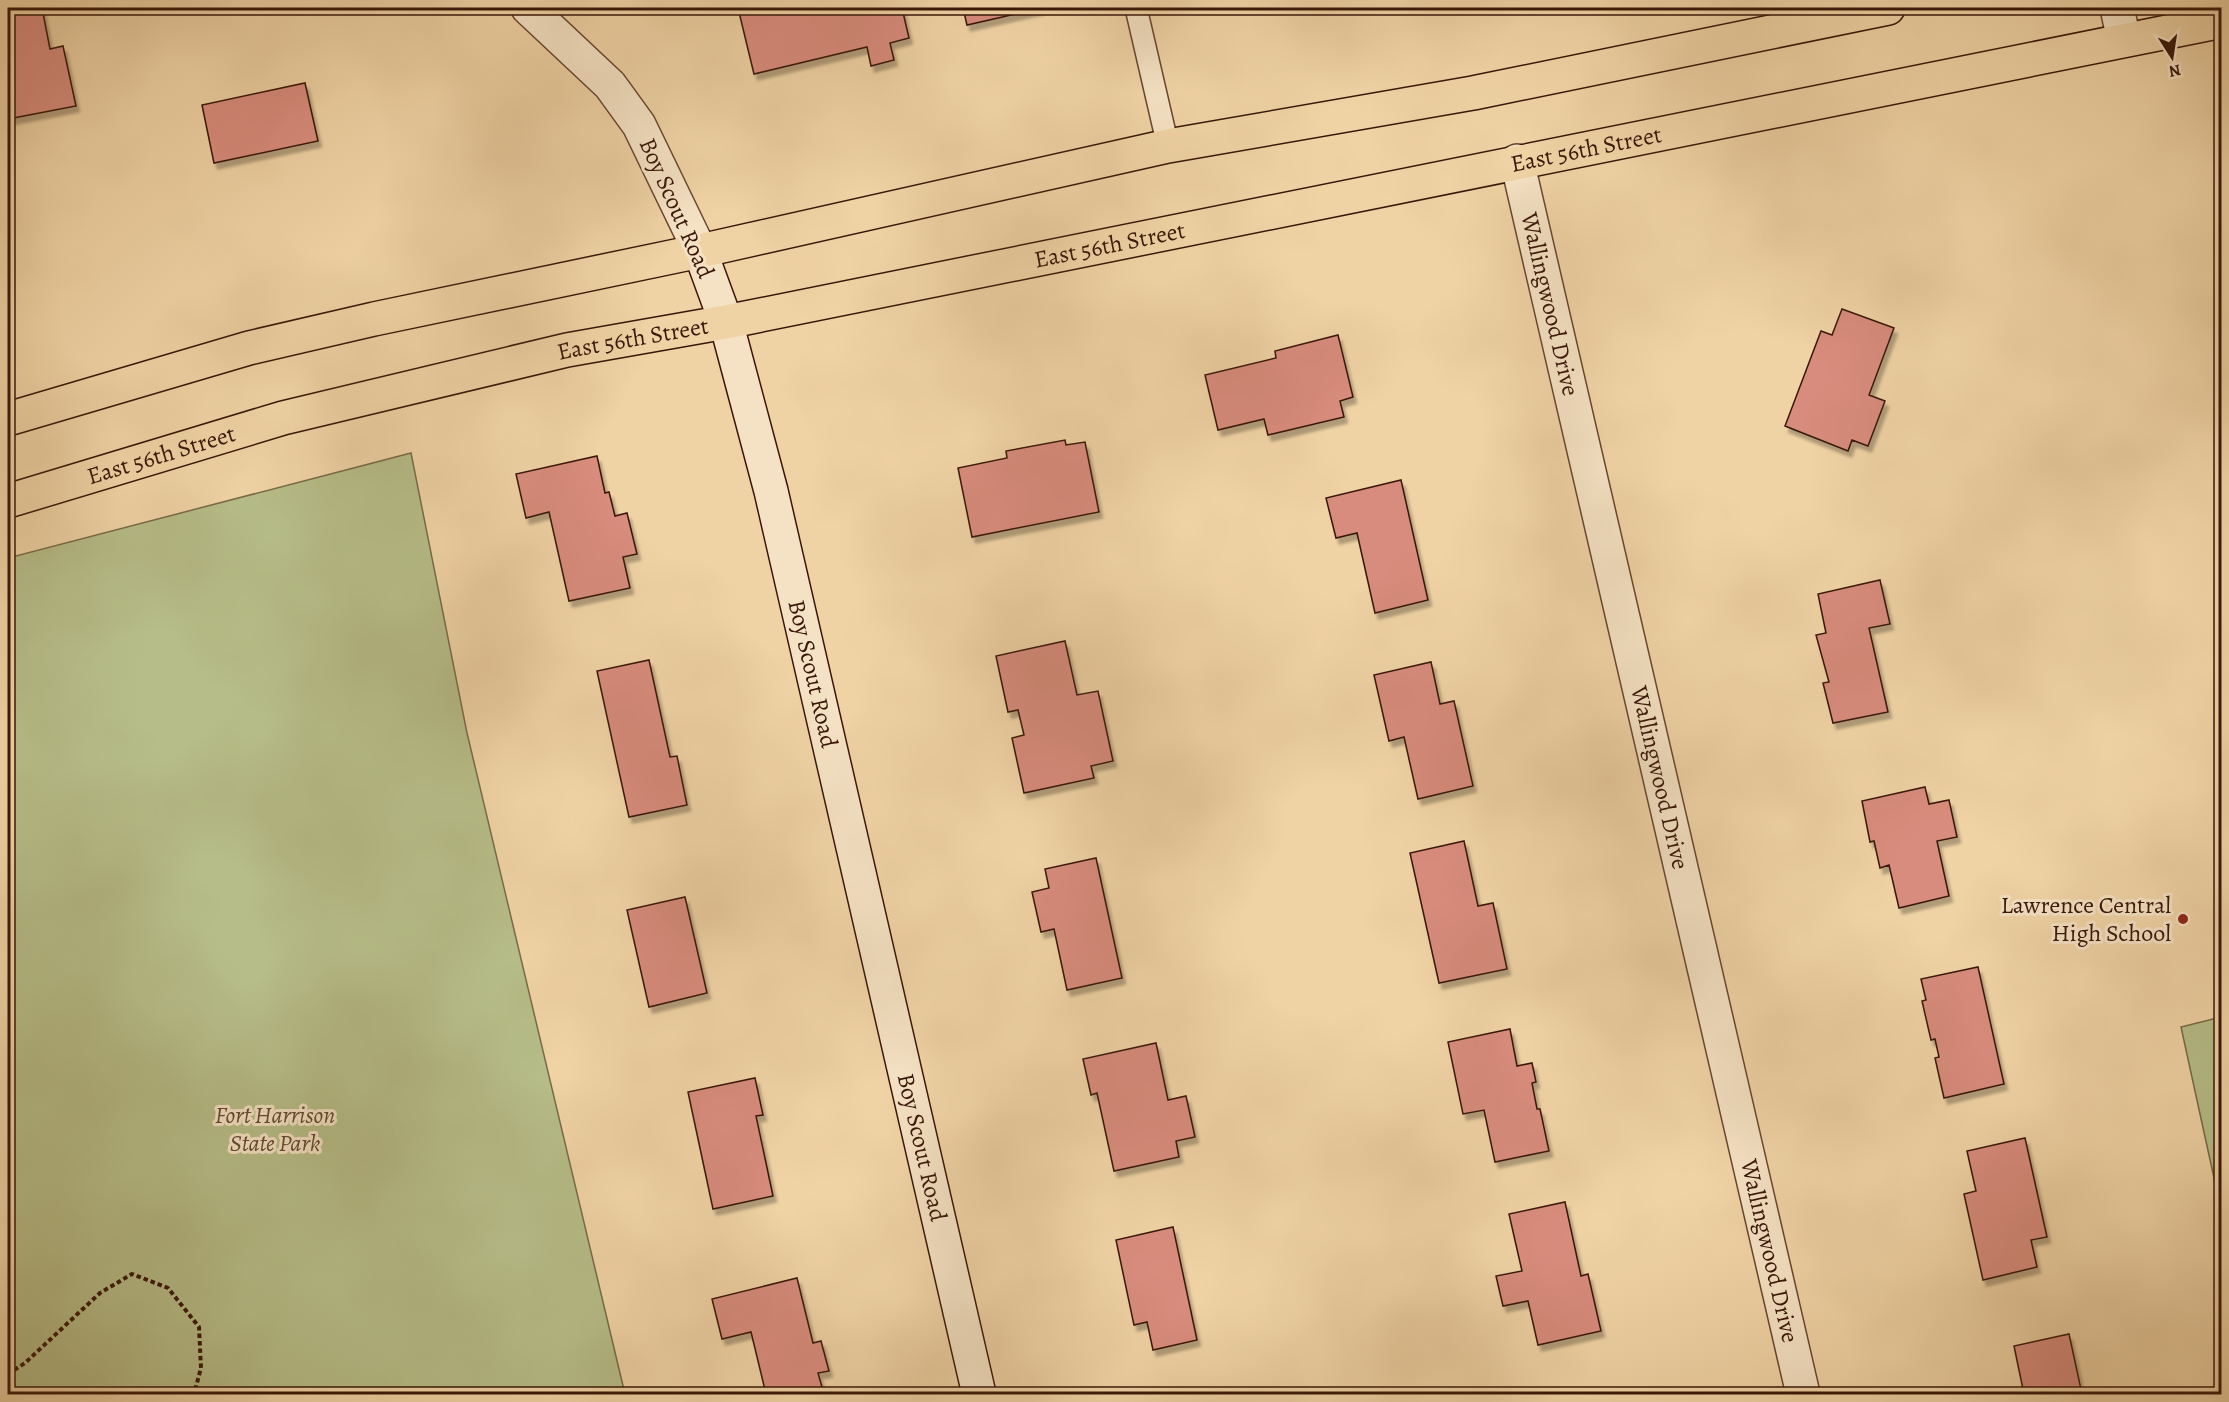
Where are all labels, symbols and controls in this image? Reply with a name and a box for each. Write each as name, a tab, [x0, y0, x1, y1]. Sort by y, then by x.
north arrow	[2142, 27, 2202, 87]
text: N	[2167, 59, 2183, 83]
street label: East 56th Street	[1508, 118, 1664, 180]
street label: Boy Scout Road	[632, 133, 722, 283]
street label: Wallingwood Drive	[1513, 208, 1587, 399]
street label: East 56th Street	[1031, 214, 1188, 276]
street label: East 56th Street	[554, 309, 711, 368]
street label: East 56th Street	[83, 417, 239, 492]
street label: Boy Scout Road	[781, 597, 846, 751]
street label: Wallingwood Drive	[1623, 682, 1697, 873]
place label: Lawrence Central High School	[2001, 889, 2171, 949]
marker: Lawrence Central High School	[2176, 912, 2190, 926]
street label: Boy Scout Road	[890, 1070, 955, 1225]
park label: Fort Harrison State Park	[215, 1099, 335, 1159]
street label: Wallingwood Drive	[1733, 1155, 1807, 1346]

